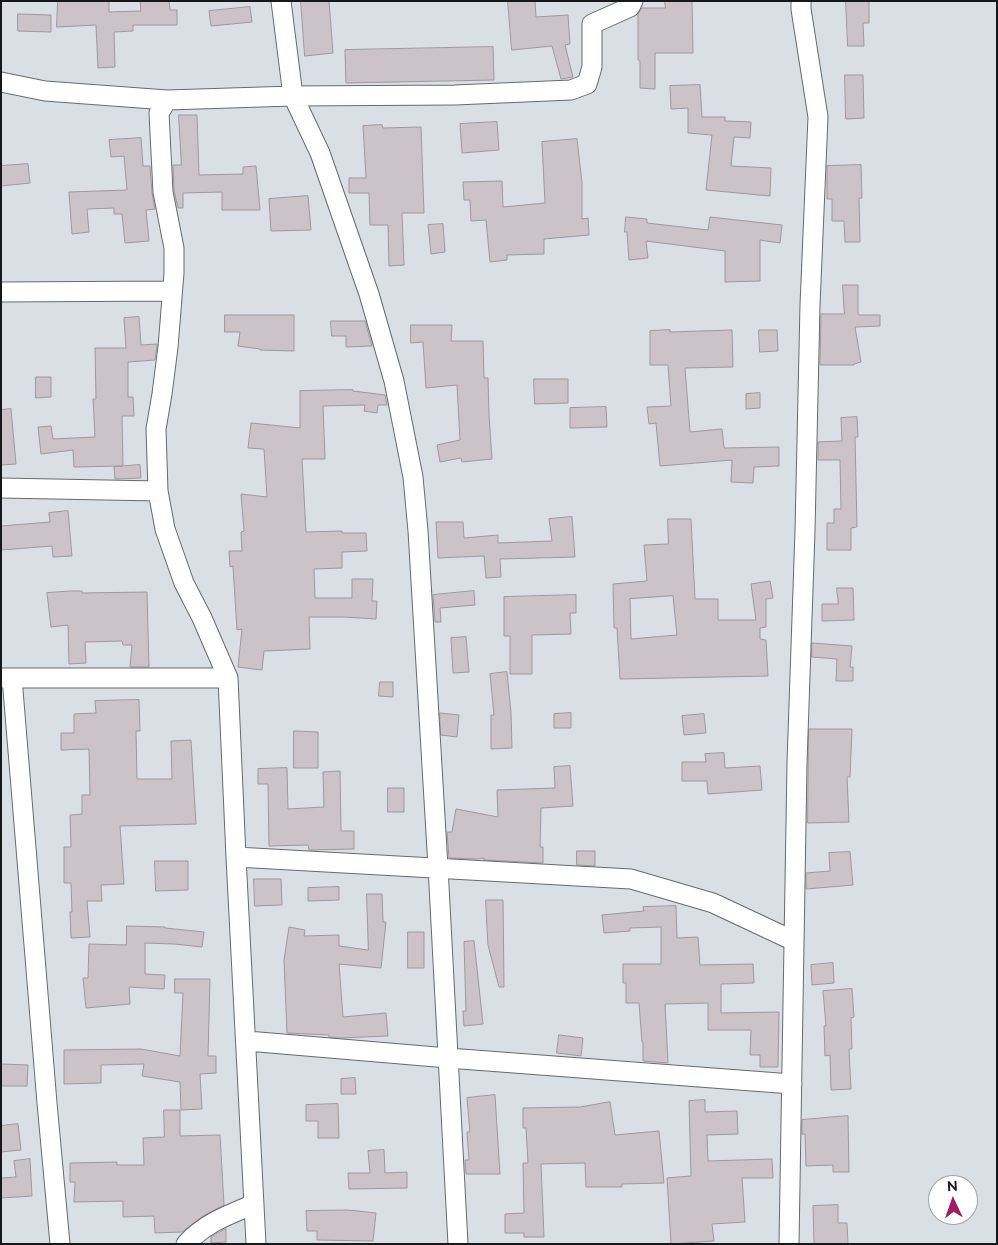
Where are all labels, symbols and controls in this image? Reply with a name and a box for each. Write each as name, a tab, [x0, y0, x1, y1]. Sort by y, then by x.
north arrow	[928, 1175, 978, 1225]
text: N	[947, 1178, 958, 1194]

